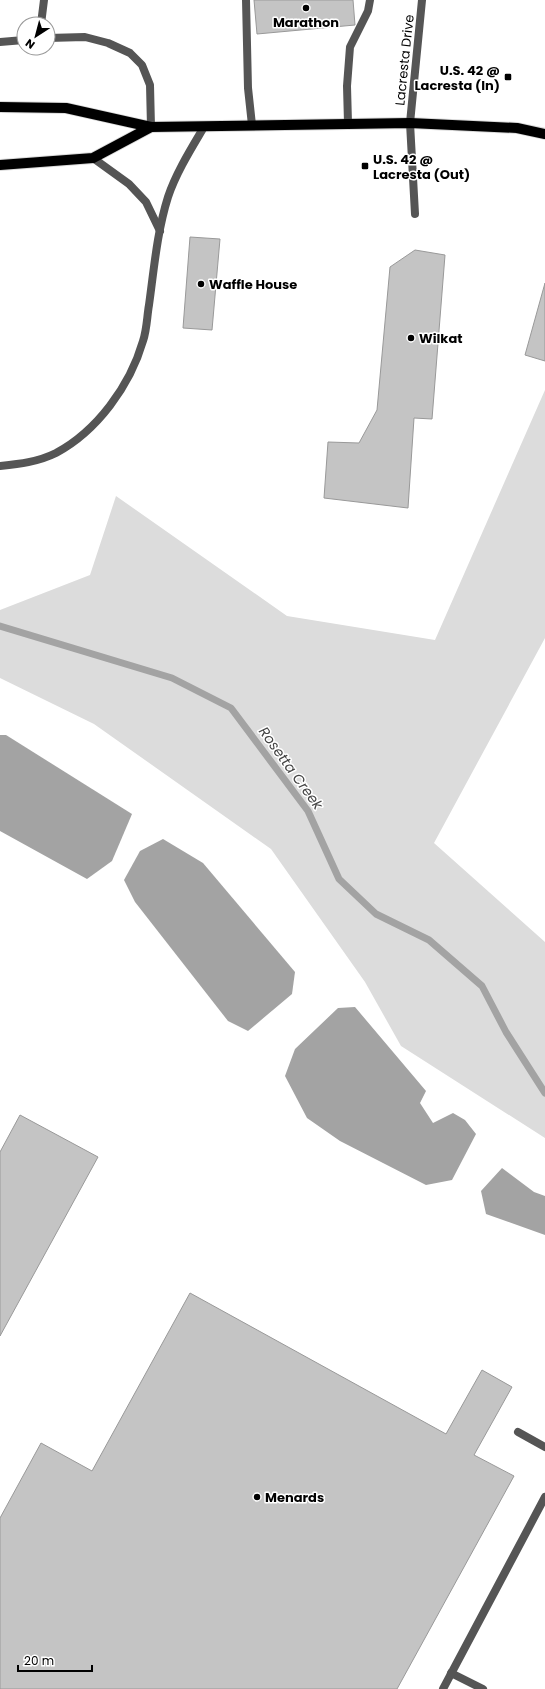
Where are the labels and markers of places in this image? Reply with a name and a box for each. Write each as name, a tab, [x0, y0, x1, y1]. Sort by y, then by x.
marker: Marathon	[301, 3, 311, 13]
place label: Marathon	[273, 13, 339, 32]
place label: U.S. 42 @ Lacresta (In)	[414, 61, 500, 95]
marker: U.S. 42 @ Lacresta (In)	[503, 72, 513, 82]
place label: U.S. 42 @ Lacresta (Out)	[373, 150, 470, 184]
marker: U.S. 42 @ Lacresta (Out)	[360, 161, 370, 171]
place label: Waffle House	[209, 275, 297, 294]
marker: Waffle House	[196, 279, 206, 289]
place label: Wilkat	[419, 329, 463, 348]
marker: Wilkat	[406, 333, 416, 343]
place label: Menards	[265, 1488, 324, 1507]
marker: Menards	[252, 1492, 262, 1502]

